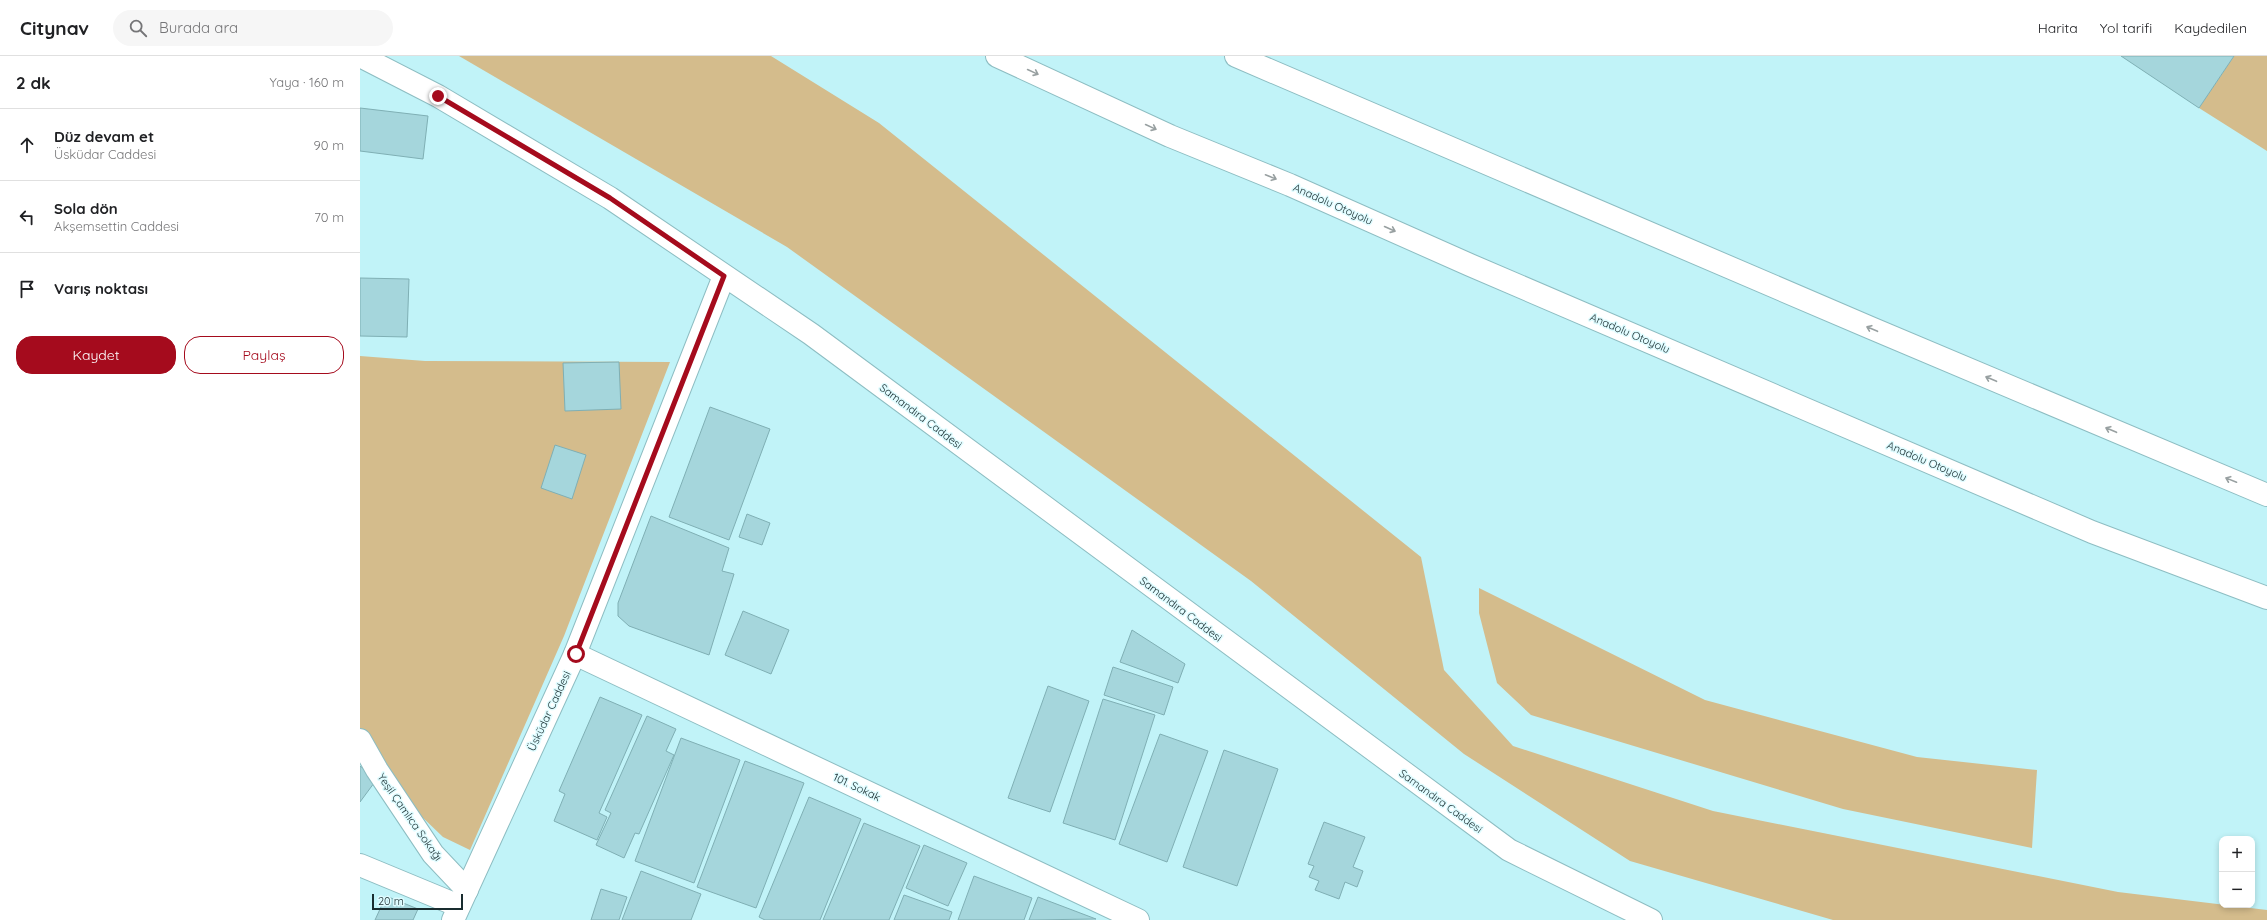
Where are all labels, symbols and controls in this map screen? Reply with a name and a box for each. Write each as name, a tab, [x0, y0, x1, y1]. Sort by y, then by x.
search box	[113, 10, 393, 46]
text: Citynav	[20, 16, 89, 40]
icon: search	[127, 17, 149, 39]
text: Burada ara	[159, 18, 238, 37]
text: Harita	[2038, 19, 2078, 37]
text: Yol tarifi	[2100, 19, 2152, 37]
text: Kaydedilen	[2174, 19, 2247, 37]
one-way arrow	[1027, 69, 1039, 76]
text: 2 dk	[16, 72, 51, 93]
text: Yaya · 160 m	[269, 74, 344, 90]
route end	[429, 87, 447, 105]
one-way arrow	[1145, 124, 1157, 131]
text: Düz devam et	[54, 127, 154, 146]
icon: ahead	[16, 134, 38, 156]
text: 90 m	[314, 137, 344, 153]
text: Üsküdar Caddesi	[54, 146, 156, 162]
one-way arrow	[1264, 174, 1276, 181]
street label: Anadolu Otoyolu	[1291, 180, 1375, 228]
text: Sola dön	[54, 199, 118, 218]
icon: left	[16, 206, 38, 228]
text: 70 m	[314, 209, 344, 225]
text: Akşemsettin Caddesi	[54, 218, 179, 234]
one-way arrow	[1384, 226, 1396, 233]
icon: arrive	[16, 278, 38, 300]
text: Varış noktası	[54, 279, 148, 298]
street label: Anadolu Otoyolu	[1588, 310, 1672, 356]
one-way arrow	[1866, 324, 1878, 332]
button: Kaydet	[16, 336, 176, 374]
button: Paylaş	[184, 336, 344, 374]
one-way arrow	[1986, 375, 1998, 383]
street label: Samandıra Caddesi	[877, 380, 965, 452]
one-way arrow	[2105, 426, 2117, 433]
street label: Anadolu Otoyolu	[1885, 438, 1969, 484]
one-way arrow	[2225, 476, 2237, 484]
street label: Samandıra Caddesi	[1137, 573, 1225, 645]
route start	[567, 645, 585, 663]
street label: Üsküdar Caddesi	[524, 669, 574, 753]
street label: Samandıra Caddesi	[1397, 766, 1485, 836]
street label: 101. Sokak	[831, 770, 883, 804]
street label: Yeşil Çamlıca Sokağı	[375, 771, 445, 863]
map controls	[2219, 836, 2255, 908]
button: +	[2219, 836, 2255, 872]
button: −	[2219, 872, 2255, 908]
scale bar	[372, 892, 463, 911]
text: 20 m	[378, 894, 404, 908]

